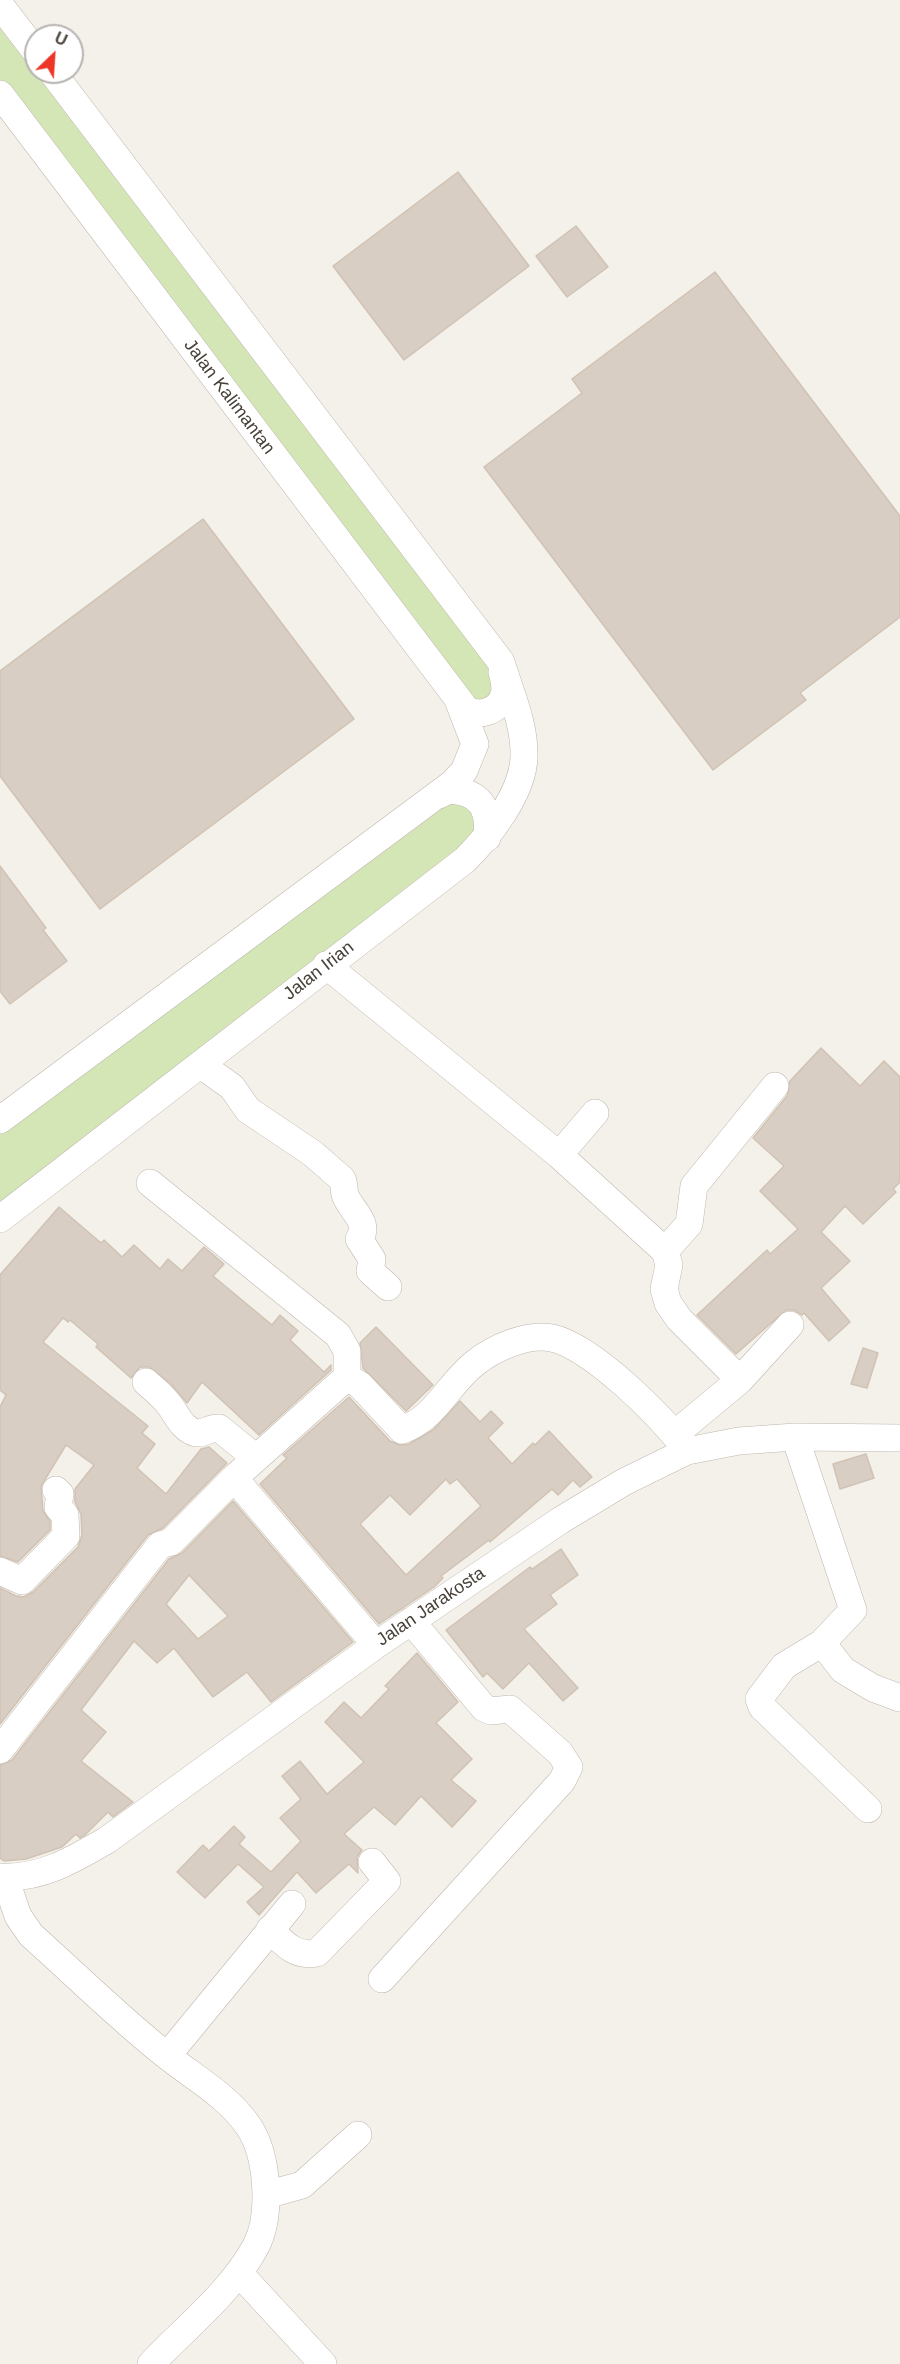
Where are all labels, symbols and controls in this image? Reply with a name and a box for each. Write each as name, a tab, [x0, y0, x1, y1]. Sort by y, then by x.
north arrow	[24, 24, 84, 84]
text: U	[52, 29, 70, 49]
street label: Jalan Kalimantan	[179, 335, 279, 459]
street label: Jalan Irian	[280, 937, 358, 1005]
street label: Jalan Jarakosta	[373, 1563, 489, 1651]

